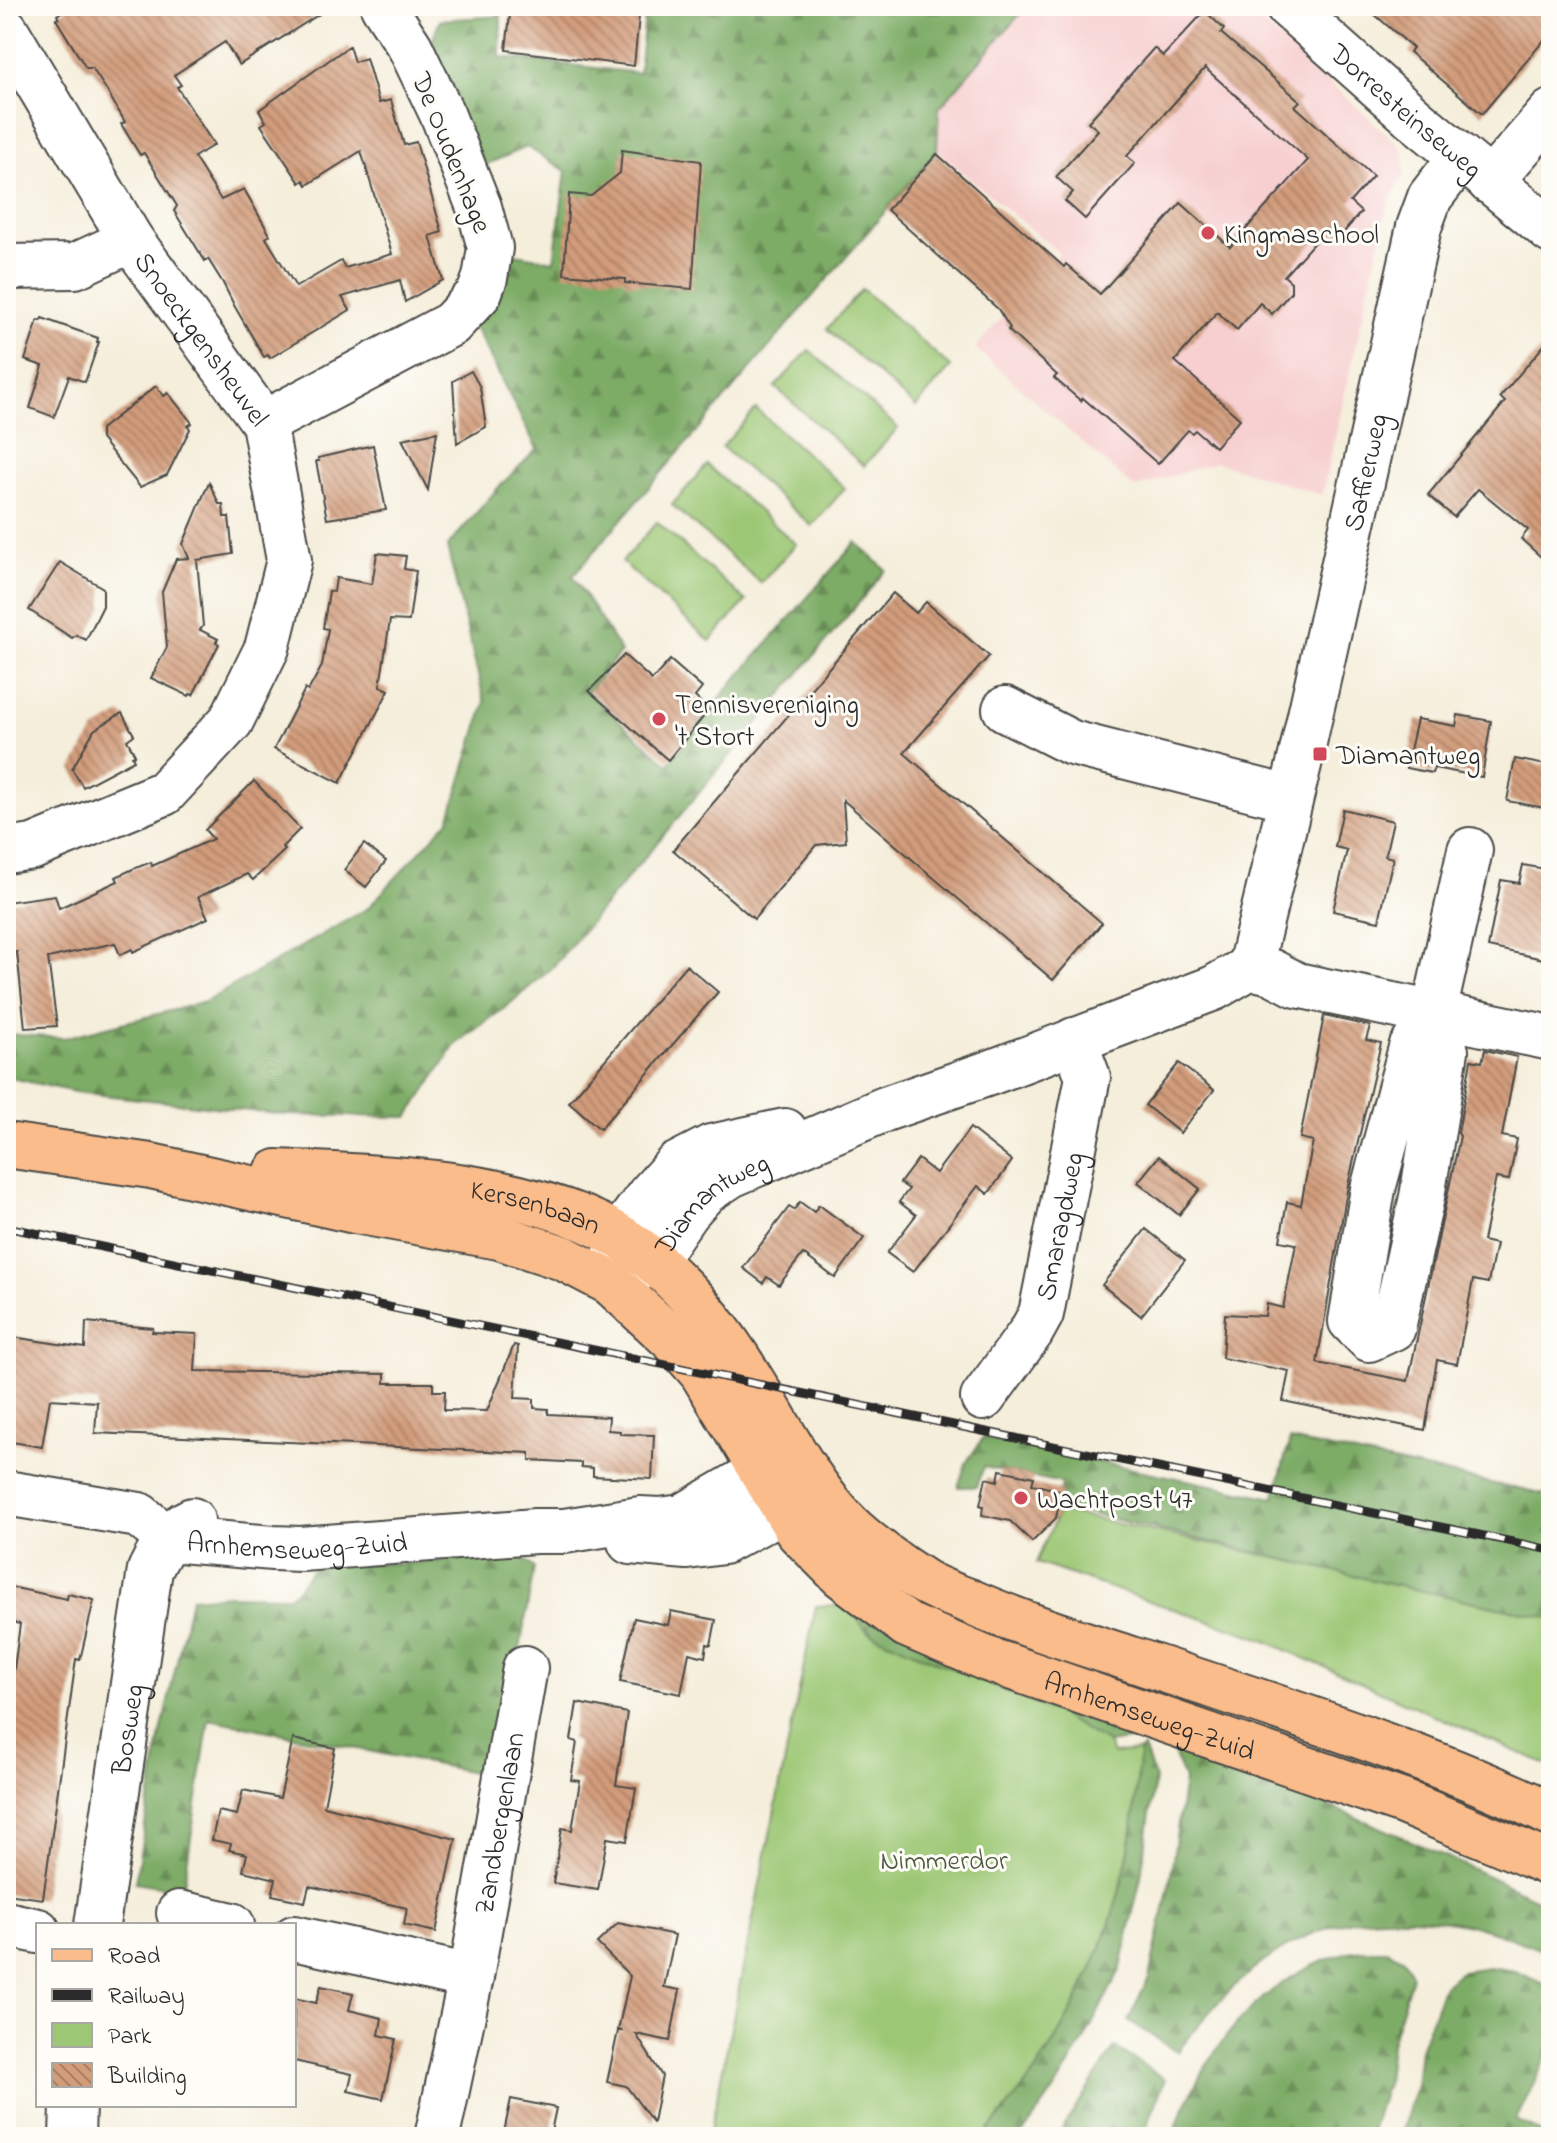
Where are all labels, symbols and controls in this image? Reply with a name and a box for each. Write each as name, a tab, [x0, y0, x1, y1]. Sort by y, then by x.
street label: Dorresteinseweg	[1318, 34, 1490, 190]
street label: De Oudenhage	[399, 66, 501, 240]
place label: Kingmaschool	[1224, 216, 1379, 257]
marker: Kingmaschool	[1199, 224, 1217, 242]
street label: Snoeckgensheuvel	[122, 244, 277, 436]
street label: Saffierweg	[1335, 410, 1401, 536]
place label: Tennisvereniging 't Stort	[675, 686, 859, 759]
marker: Tennisvereniging 't Stort	[650, 710, 668, 728]
place label: Diamantweg	[1335, 737, 1480, 778]
marker: Diamantweg	[1311, 745, 1329, 763]
street label: Diamantweg	[645, 1144, 776, 1265]
street label: Smaragdweg	[1027, 1149, 1097, 1304]
street label: Kersenbaan	[467, 1171, 607, 1247]
place label: Wachtpost 47	[1037, 1481, 1193, 1522]
marker: Wachtpost 47	[1012, 1489, 1030, 1507]
street label: Arnhemseweg-Zuid	[185, 1524, 409, 1573]
street label: Arnhemseweg-Zuid	[1038, 1663, 1260, 1774]
street label: Bosweg	[103, 1682, 157, 1779]
street label: Zandbergenlaan	[465, 1729, 537, 1918]
park label: Nimmerdor	[880, 1842, 1008, 1883]
legend	[36, 1923, 296, 2107]
text: Road	[108, 1940, 161, 1975]
text: Railway	[108, 1980, 185, 2016]
text: Park	[108, 2020, 152, 2055]
text: Building	[107, 2060, 187, 2095]

